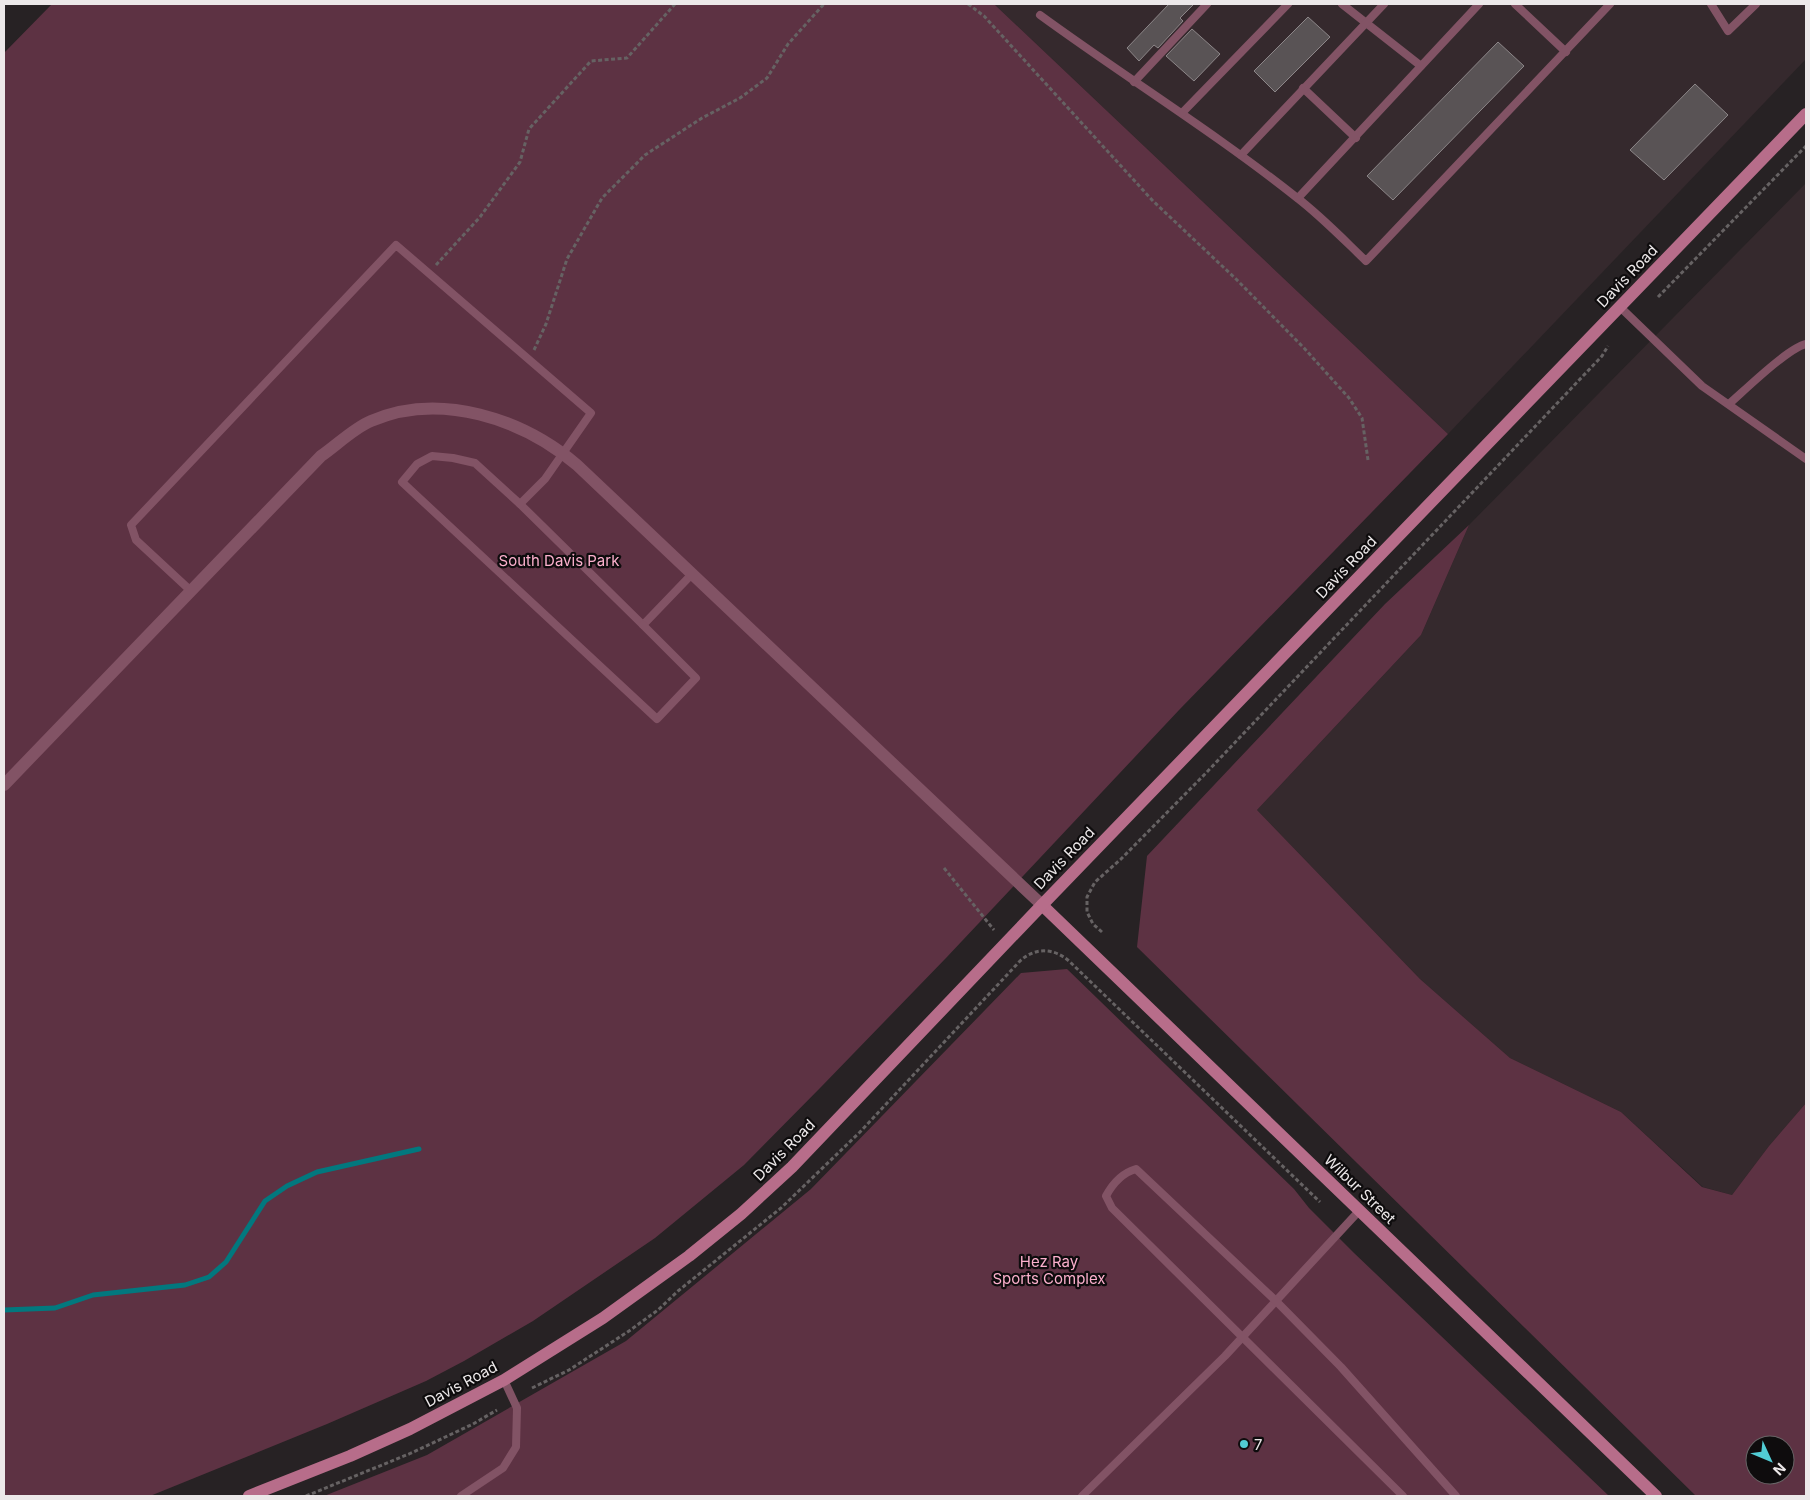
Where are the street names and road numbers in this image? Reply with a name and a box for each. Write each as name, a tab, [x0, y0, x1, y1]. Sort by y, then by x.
street label: Davis Road	[1593, 241, 1661, 311]
street label: Davis Road	[1312, 532, 1380, 602]
street label: Davis Road	[1030, 823, 1098, 893]
street label: Davis Road	[749, 1115, 819, 1185]
street label: Wilbur Street	[1320, 1150, 1400, 1228]
street label: Davis Road	[421, 1357, 501, 1411]

